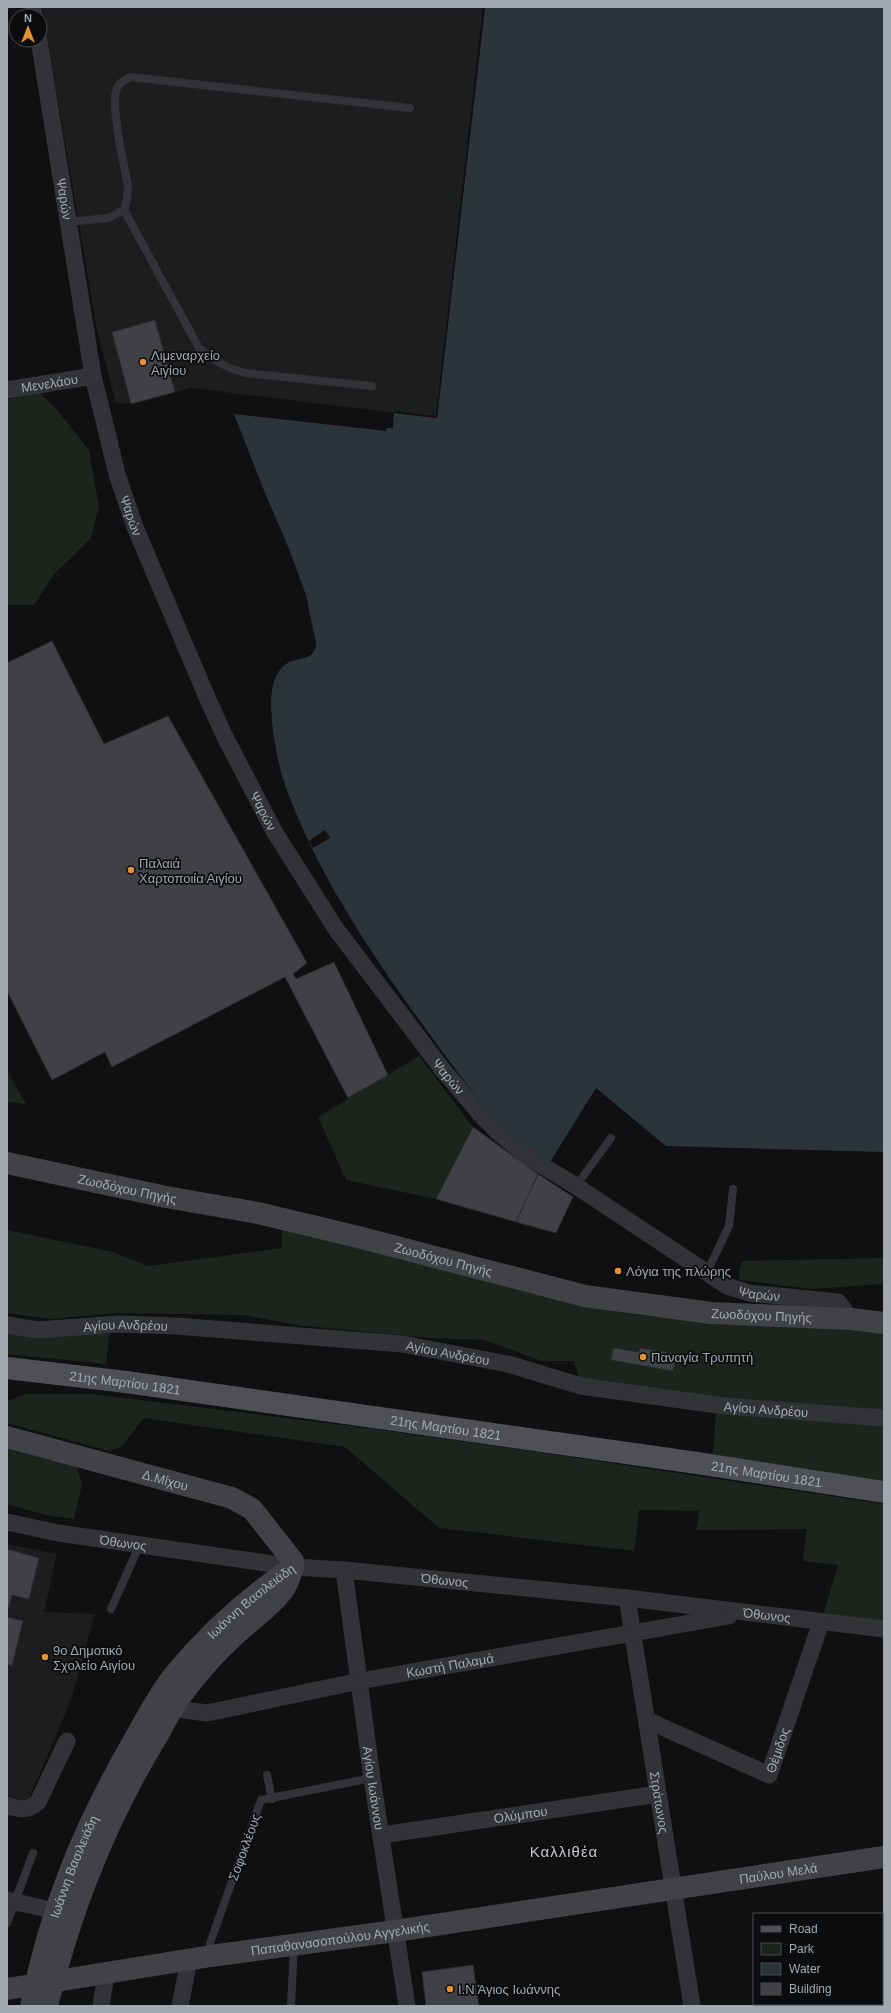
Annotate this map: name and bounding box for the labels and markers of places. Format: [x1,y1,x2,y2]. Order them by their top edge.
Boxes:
place label: Λιμεναρχείο Αιγίου [151,348,220,378]
marker: Λιμεναρχείο Αιγίου [138,357,148,367]
place label: Παλαιά Χαρτοποιία Αιγίου [139,856,242,886]
marker: Παλαιά Χαρτοποιία Αιγίου [126,865,136,875]
place label: Λόγια της πλώρης [626,1264,731,1279]
marker: Λόγια της πλώρης [613,1266,623,1276]
place label: Παναγία Τρυπητή [651,1350,753,1365]
marker: Παναγία Τρυπητή [638,1352,648,1362]
place label: 9ο Δημοτικό Σχολείο Αιγίου [53,1643,135,1673]
marker: 9ο Δημοτικό Σχολείο Αιγίου [40,1652,50,1662]
place label: Ι.Ν Άγιος Ιωάννης [458,1982,560,1997]
marker: Ι.Ν Άγιος Ιωάννης [445,1984,455,1994]

